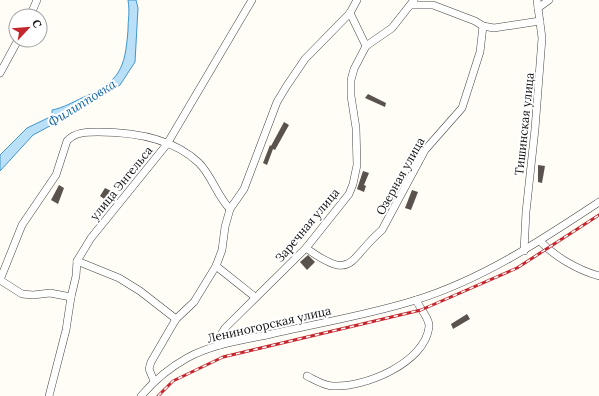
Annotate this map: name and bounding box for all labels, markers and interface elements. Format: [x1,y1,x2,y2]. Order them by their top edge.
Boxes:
north arrow [8,8,48,48]
text: С [29,17,45,30]
street label: Тишинская улица [511,72,537,176]
water label: Филипповка [45,75,120,131]
street label: Озерная улица [372,135,428,217]
street label: улица Энгельса [87,143,155,223]
street label: Заречная улица [272,185,342,265]
street label: Лениногорская улица [206,302,332,346]

